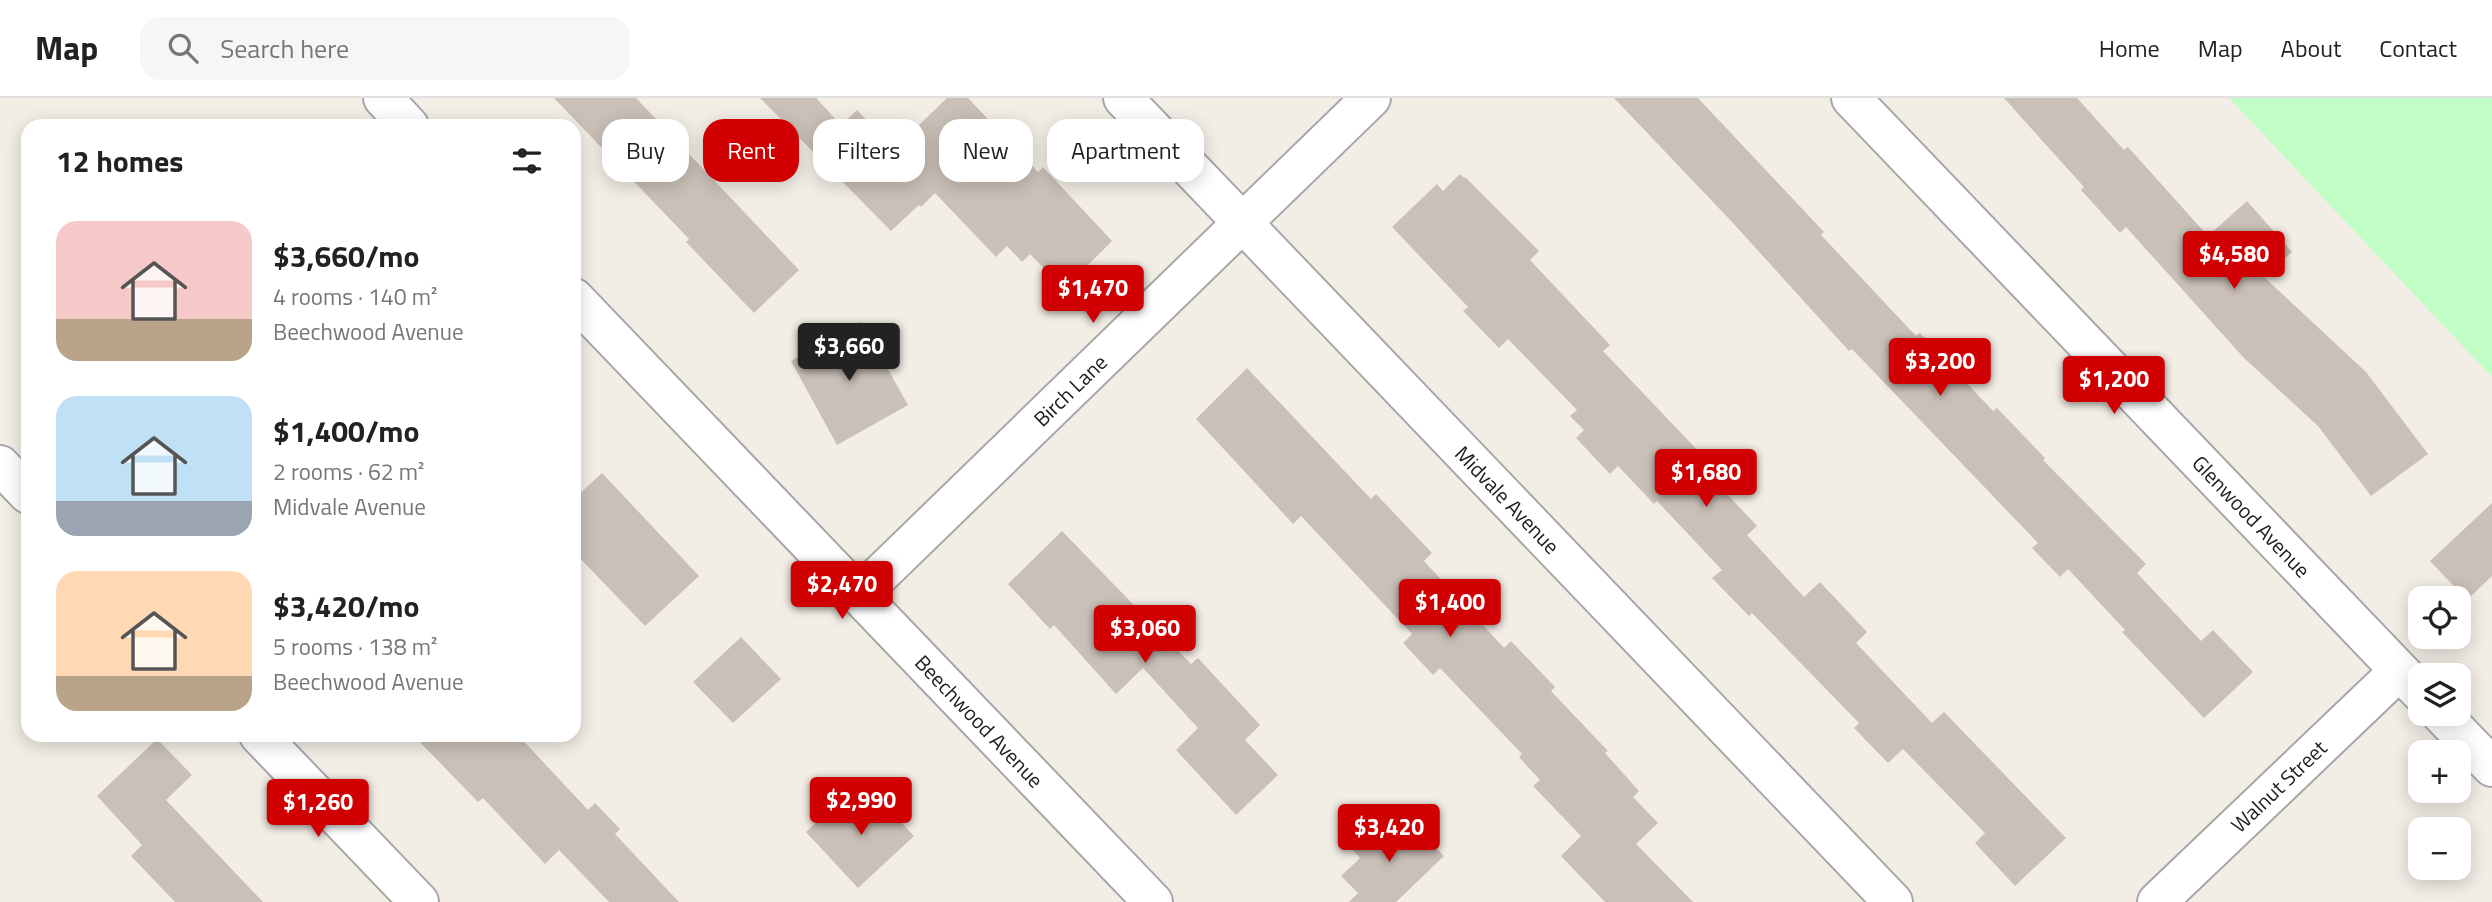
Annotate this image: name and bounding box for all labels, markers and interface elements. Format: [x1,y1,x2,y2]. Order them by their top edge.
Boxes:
search box [140,17,630,80]
text: Map [35,23,98,73]
icon: search [164,29,202,67]
text: Search here [220,29,349,68]
text: Home [2099,30,2160,66]
text: Map [2198,30,2243,66]
text: About [2281,30,2341,66]
text: Contact [2379,30,2457,66]
chip: Buy [602,119,689,182]
chip: Rent [703,119,799,182]
chip: Filters [813,119,925,182]
chip: New [939,119,1033,182]
chip: Apartment [1047,119,1204,182]
text: 12 homes [56,138,183,184]
icon: filters [508,142,546,180]
pin: $4,580 [2177,232,2291,291]
text: $3,660/mo [273,233,419,279]
text: $4,580 [2199,236,2269,271]
icon: home [112,249,196,333]
pin: $1,470 [1036,266,1150,325]
text: $1,470 [1058,270,1128,305]
text: 4 rooms · 140 m² [273,279,437,314]
text: Beechwood Avenue [273,314,464,349]
pin: $3,660 [792,324,906,383]
text: $3,660 [814,328,884,363]
pin: $3,200 [1883,338,1997,398]
text: $3,200 [1905,343,1975,378]
street label: Birch Lane [1026,347,1114,434]
pin: $1,200 [2057,356,2171,416]
text: $1,200 [2079,361,2149,396]
text: $1,400/mo [273,408,419,454]
icon: home [112,424,196,508]
street label: Midvale Avenue [1448,438,1567,561]
street label: Glenwood Avenue [2185,448,2318,585]
pin: $1,680 [1649,450,1763,509]
text: 2 rooms · 62 m² [273,454,424,489]
text: $1,680 [1671,454,1741,489]
text: Midvale Avenue [273,489,426,524]
pin: $2,470 [785,561,899,621]
text: $2,470 [807,566,877,601]
pin: $1,400 [1393,580,1507,639]
text: $3,420/mo [273,583,419,629]
text: $1,400 [1415,584,1485,619]
map controls [2408,586,2471,880]
button: locate [2408,586,2471,649]
icon: home [112,599,196,683]
pin: $3,060 [1088,606,1202,665]
text: $3,060 [1110,610,1180,645]
text: 5 rooms · 138 m² [273,629,437,664]
street label: Beechwood Avenue [908,647,1051,795]
button: layers [2408,663,2471,726]
text: Beechwood Avenue [273,664,464,699]
street label: Walnut Street [2223,732,2334,840]
button: + [2408,740,2471,803]
pin: $2,990 [804,778,918,837]
pin: $1,260 [261,780,375,839]
text: $2,990 [826,782,896,817]
text: $1,260 [283,784,353,819]
pin: $3,420 [1332,804,1446,864]
text: $3,420 [1354,809,1424,844]
button: − [2408,817,2471,880]

